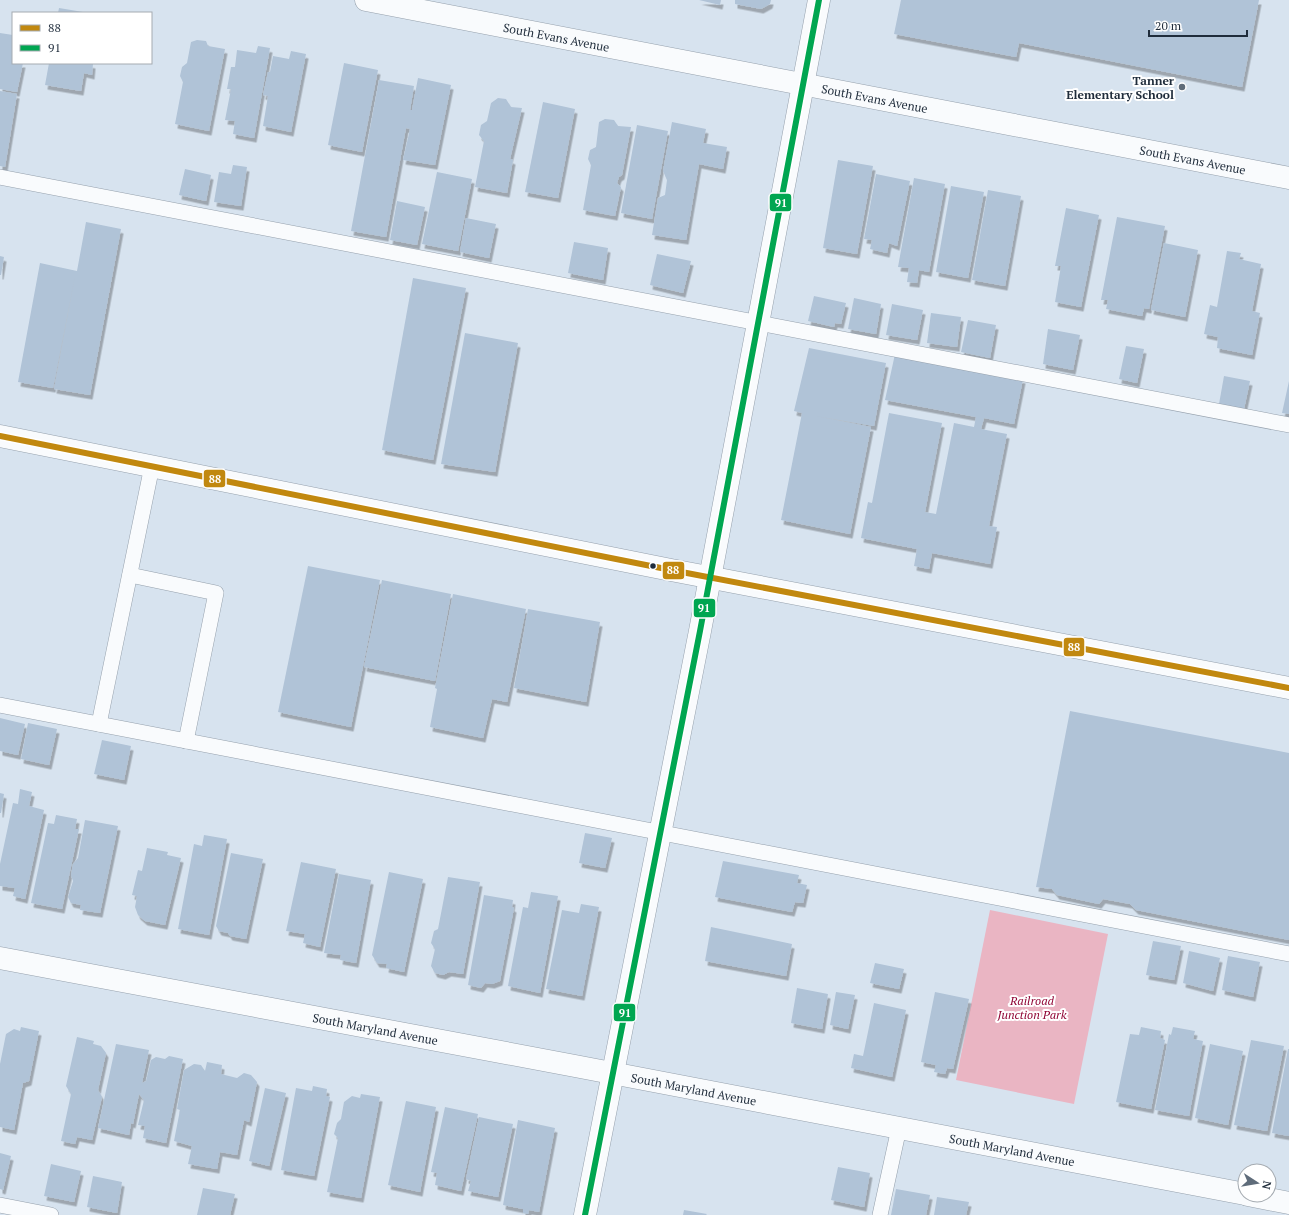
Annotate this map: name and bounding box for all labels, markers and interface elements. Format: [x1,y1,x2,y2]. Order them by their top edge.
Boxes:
legend [12,12,152,64]
scale bar [1149,12,1247,38]
text: 20 m [1155,18,1182,33]
street label: South Evans Avenue [502,19,611,54]
text: 88 [48,20,61,35]
text: 91 [48,40,61,55]
place label: Tanner Elementary School [1066,73,1175,102]
street label: South Evans Avenue [820,81,929,116]
marker: Tanner Elementary School [1177,82,1187,92]
street label: South Evans Avenue [1138,142,1247,177]
line badge: 91 [769,193,792,212]
text: 91 [775,196,787,210]
line badge: 88 [203,469,226,488]
text: 88 [209,472,221,486]
unlabelled marker [648,561,658,571]
line badge: 88 [662,561,685,580]
text: 88 [667,563,679,577]
line badge: 91 [693,598,716,618]
text: 91 [698,601,710,615]
line badge: 88 [1063,637,1085,657]
text: 88 [1068,640,1080,654]
park label: Railroad Junction Park [997,993,1067,1022]
line badge: 91 [613,1003,636,1022]
text: 91 [619,1006,631,1020]
street label: South Maryland Avenue [312,1009,439,1048]
street label: South Maryland Avenue [630,1069,758,1108]
street label: South Maryland Avenue [948,1130,1076,1169]
north arrow [1237,1163,1277,1203]
text: N [1259,1180,1274,1191]

